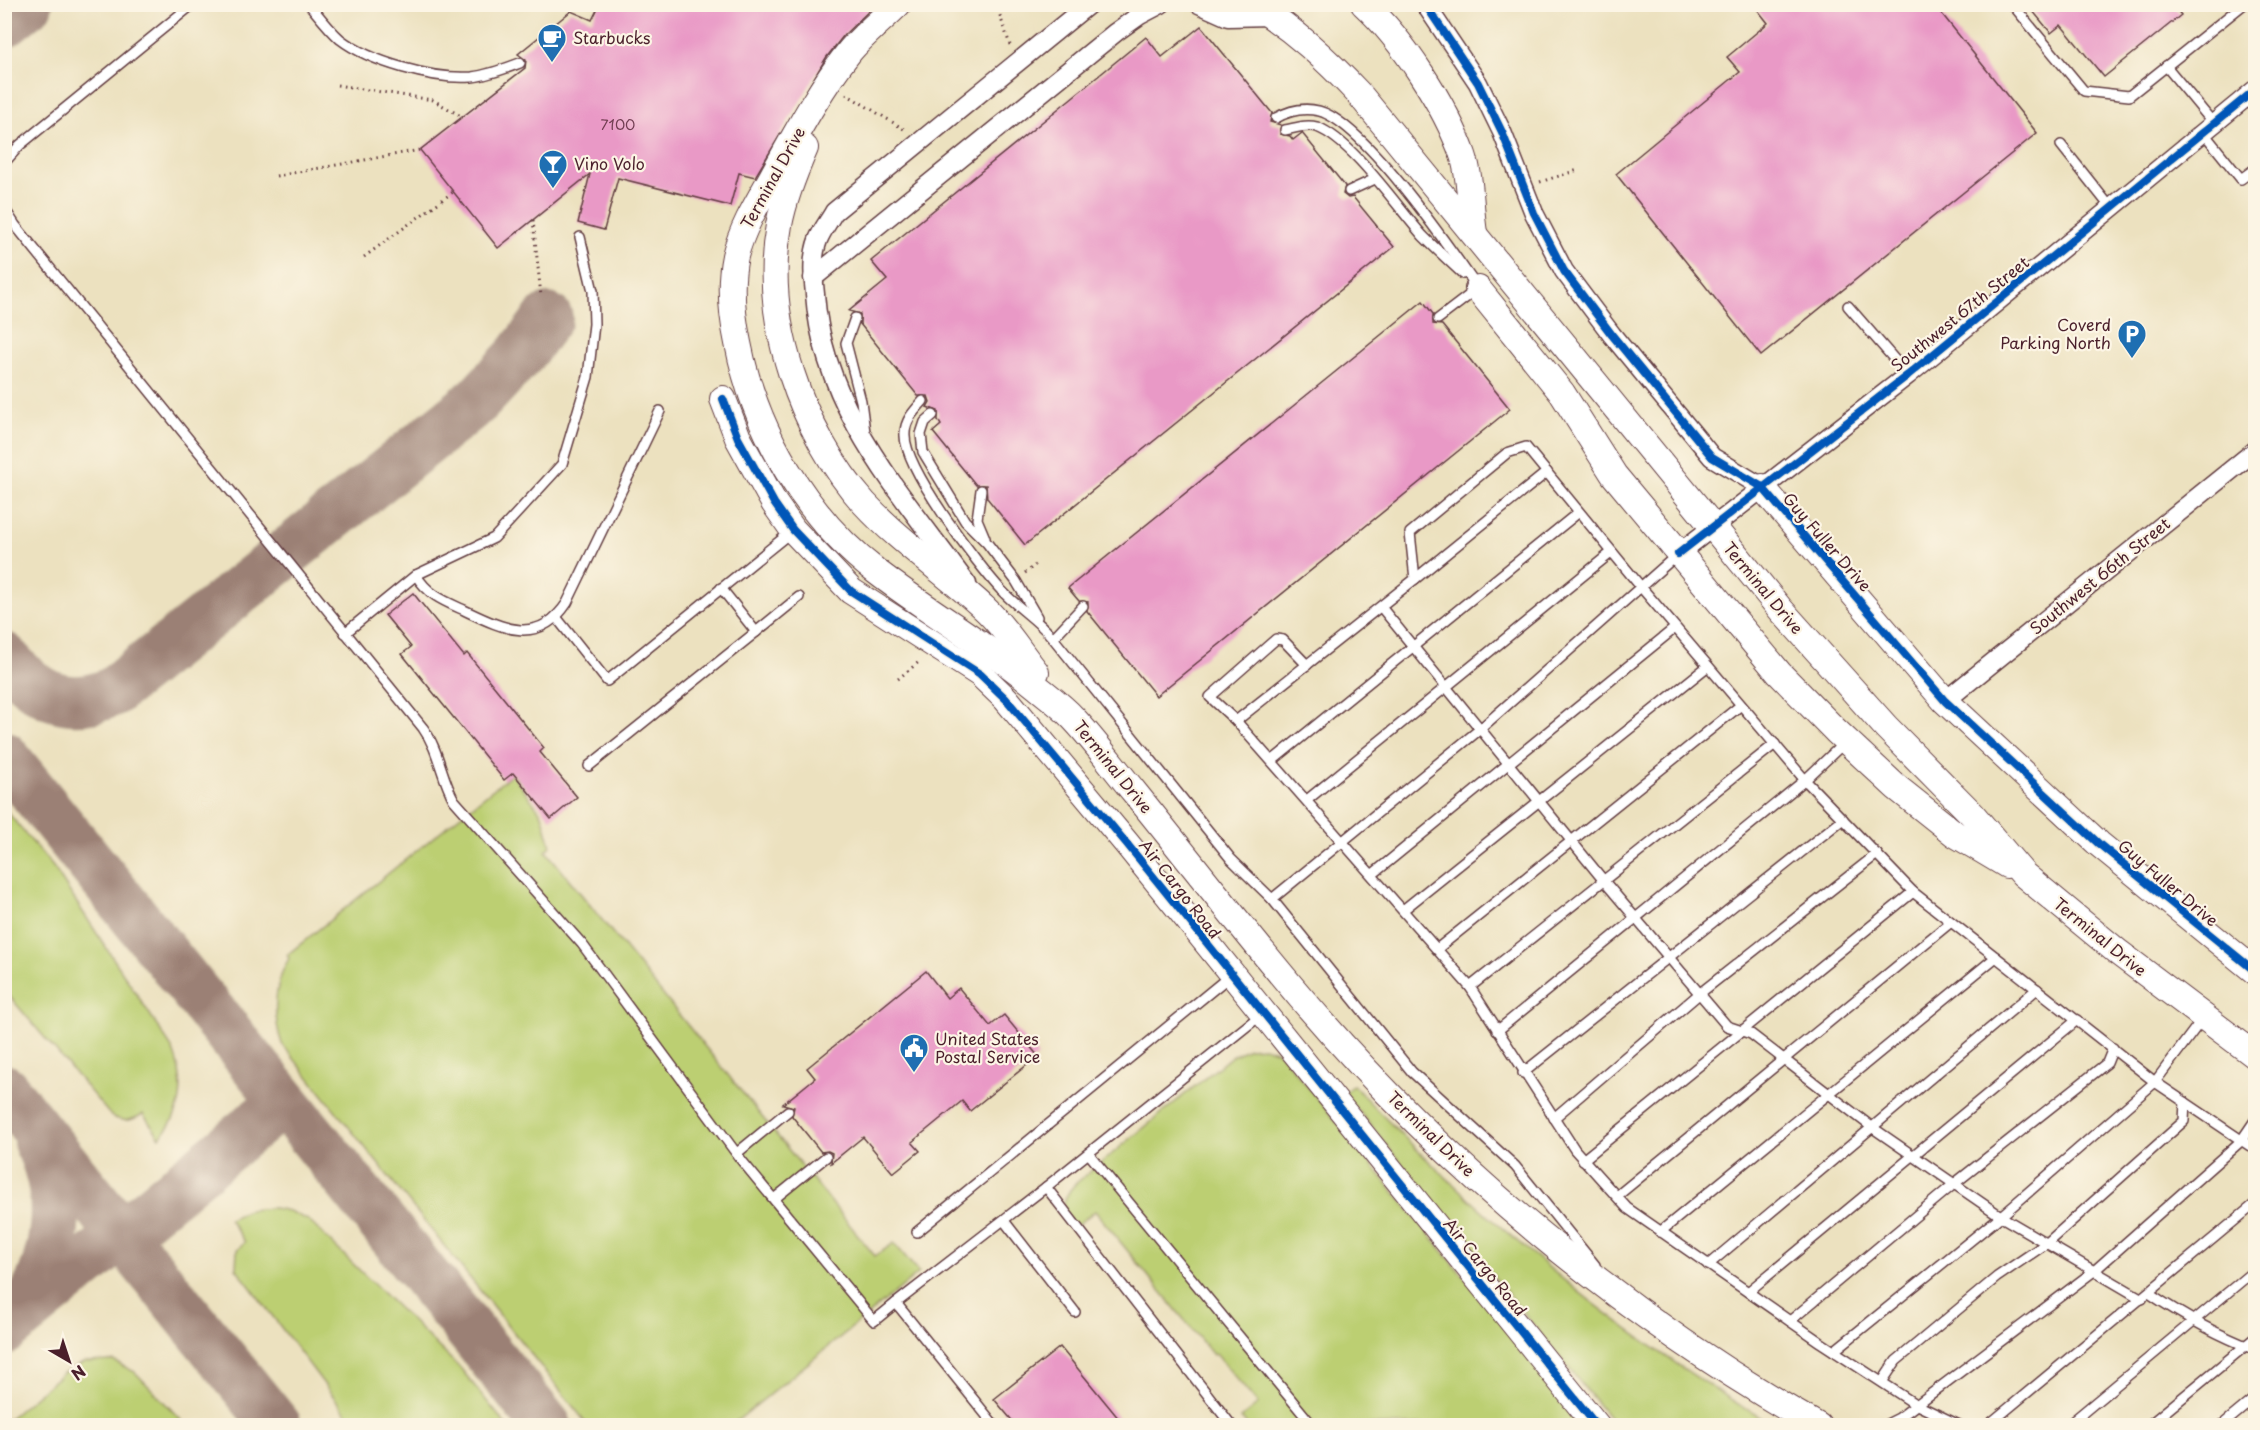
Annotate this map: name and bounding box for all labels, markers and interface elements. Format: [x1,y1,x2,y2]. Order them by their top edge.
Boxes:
cafe icon: Starbucks [536,22,568,64]
place label: Starbucks [573,25,651,49]
house number: 7100 [601,114,635,135]
street label: Terminal Drive [734,122,810,233]
bar icon: Vino Volo [537,148,569,190]
place label: Vino Volo [574,151,645,175]
street label: Southwest 67th Street [1885,250,2034,377]
place label: Coverd Parking North [2000,312,2111,354]
parking icon: Coverd Parking North [2116,318,2148,360]
street label: Guy Fuller Drive [1778,487,1878,596]
street label: Southwest 66th Street [2024,511,2175,639]
street label: Terminal Drive [1718,536,1809,639]
street label: Terminal Drive [1069,715,1159,818]
street label: Air Cargo Road [1134,833,1227,943]
street label: Guy Fuller Drive [2113,833,2224,931]
street label: Terminal Drive [2049,891,2152,981]
place label: United States Postal Service [935,1026,1040,1068]
public building icon: United States Postal Service [898,1032,930,1074]
street label: Terminal Drive [1382,1085,1481,1181]
street label: Air Cargo Road [1439,1212,1533,1321]
north arrow [39,1331,99,1391]
text: N [67,1360,92,1387]

